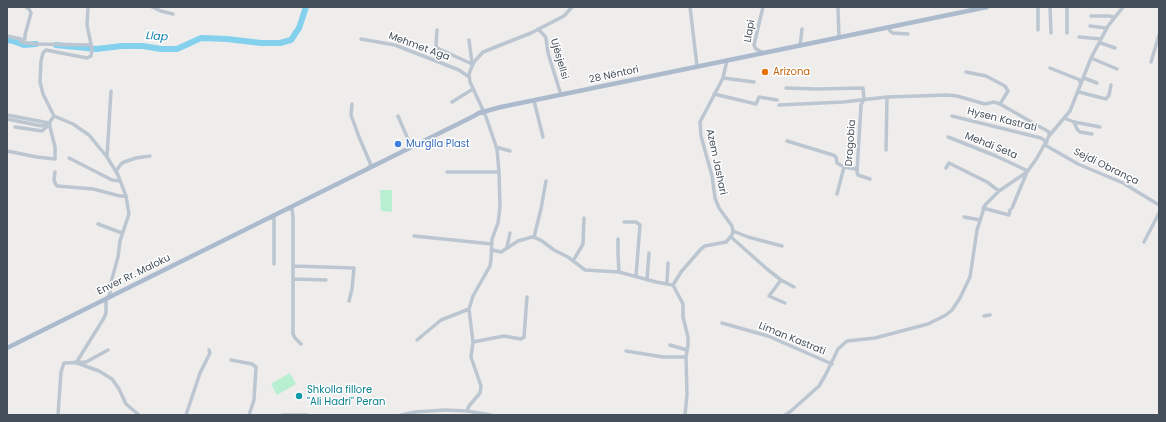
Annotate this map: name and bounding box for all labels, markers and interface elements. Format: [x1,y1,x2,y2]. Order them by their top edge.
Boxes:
street label: Llapi [742,19,758,43]
water label: Llap [145,30,169,44]
street label: Mehmet Aga [387,30,451,64]
street label: Ujësjellsi [547,37,571,81]
street label: 28 Nëntori [588,64,640,86]
place label: Arizona [773,66,810,78]
marker: Arizona [760,67,770,77]
street label: Hysen Kastrati [966,106,1038,134]
street label: Dragobia [843,119,859,167]
street label: Azem Jashari [703,128,729,196]
street label: Mehdi Seta [963,130,1019,162]
place label: Murglla Plast [406,138,470,150]
marker: Murglla Plast [393,139,403,149]
street label: Sejdi Obrança [1072,146,1140,188]
street label: Enver Rr. Maloku [95,252,173,298]
street label: Liman Kastrati [757,320,827,358]
place label: Shkolla fillore "Ali Hadri" Peran [307,384,385,408]
marker: Shkolla fillore "Ali Hadri" Peran [294,391,304,401]

